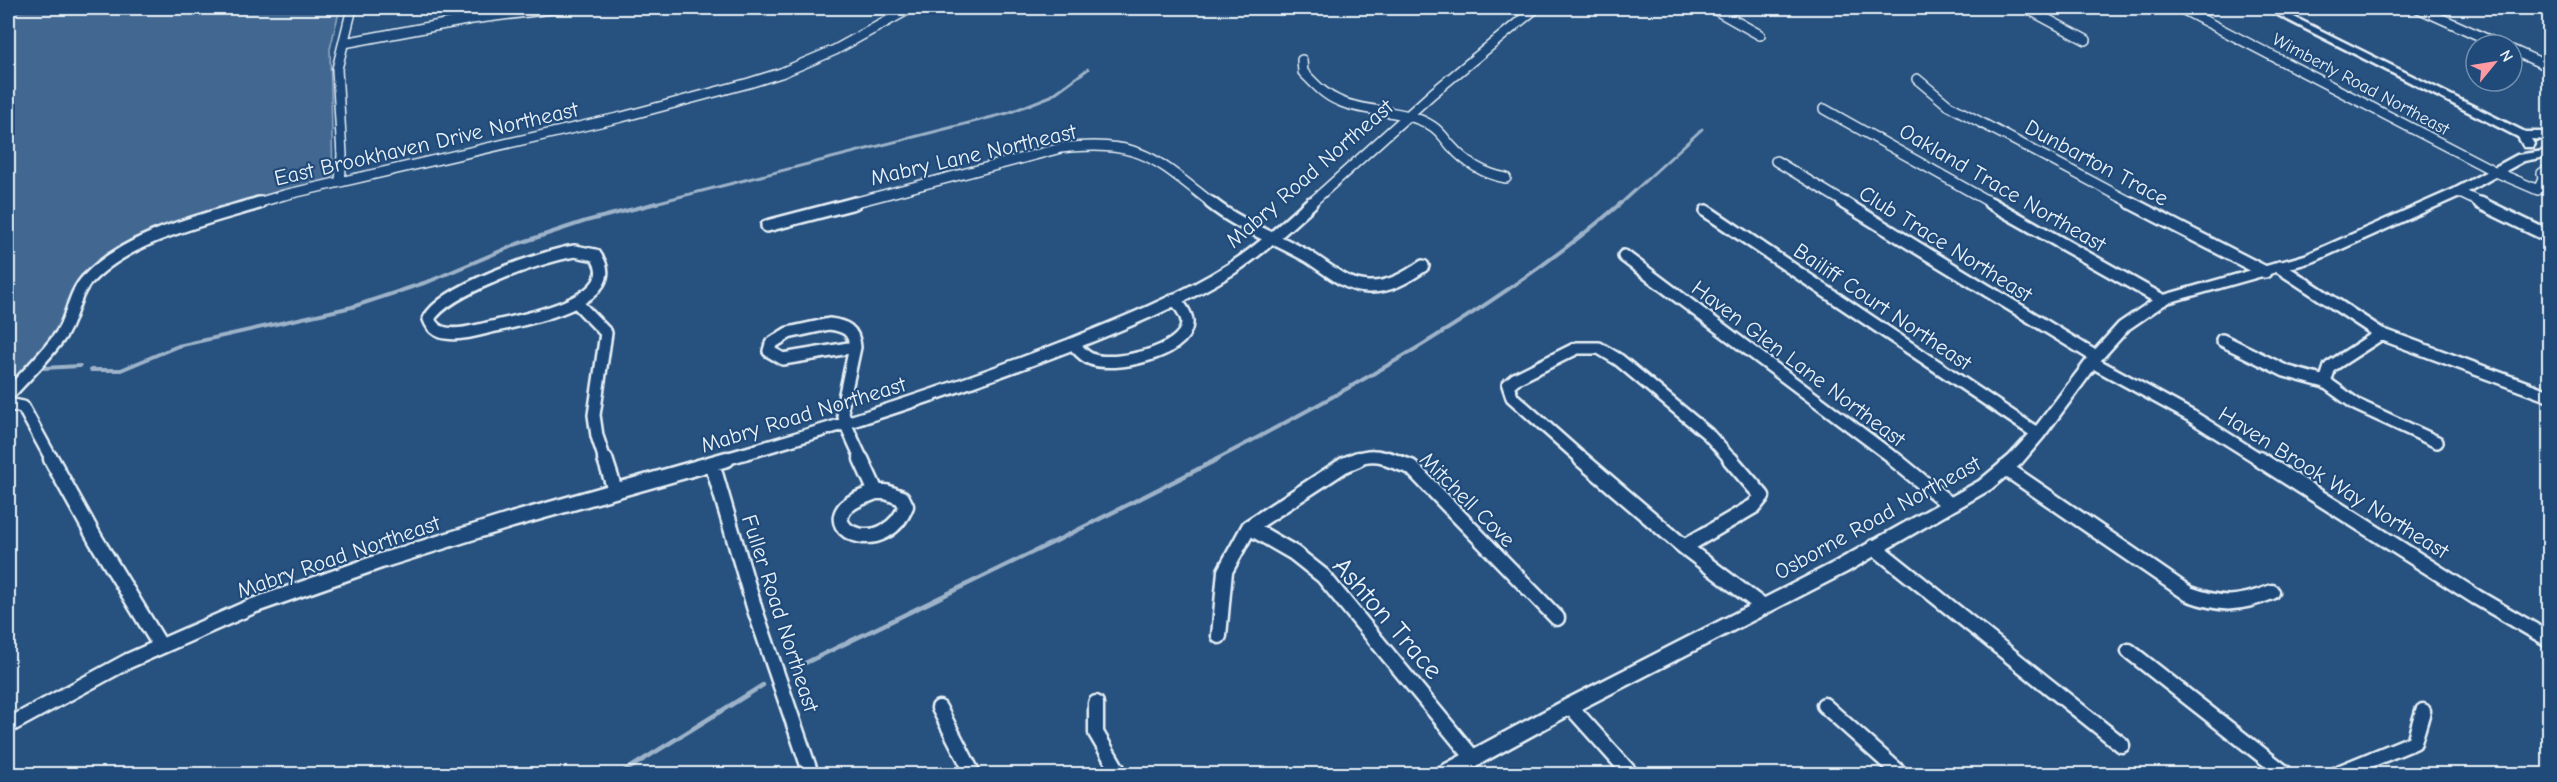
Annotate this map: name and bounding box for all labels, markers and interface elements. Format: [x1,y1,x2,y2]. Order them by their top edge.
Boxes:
street label: Wimberly Road Northeast [2269,29,2454,140]
north arrow [2464,33,2524,93]
text: N [2496,47,2517,65]
street label: Mabry Road Northeast [1221,94,1399,253]
street label: East Brookhaven Drive Northeast [272,96,581,192]
street label: Dunbarton Trace [2020,114,2173,212]
street label: Mabry Lane Northeast [868,118,1080,191]
street label: Oakland Trace Northeast [1895,118,2111,258]
street label: Club Trace Northeast [1854,180,2038,308]
street label: Bailiff Court Northeast [1789,238,1977,376]
street label: Haven Glen Lane Northeast [1686,275,1911,453]
street label: Mabry Road Northeast [698,371,910,459]
street label: Haven Brook Way Northeast [2213,401,2454,565]
street label: Mitchell Cove [1414,447,1520,553]
street label: Osborne Road Northeast [1770,450,1986,585]
street label: Mabry Road Northeast [233,510,444,604]
street label: Fuller Road Northeast [736,511,825,716]
street label: Ashton Trace [1326,551,1449,686]

